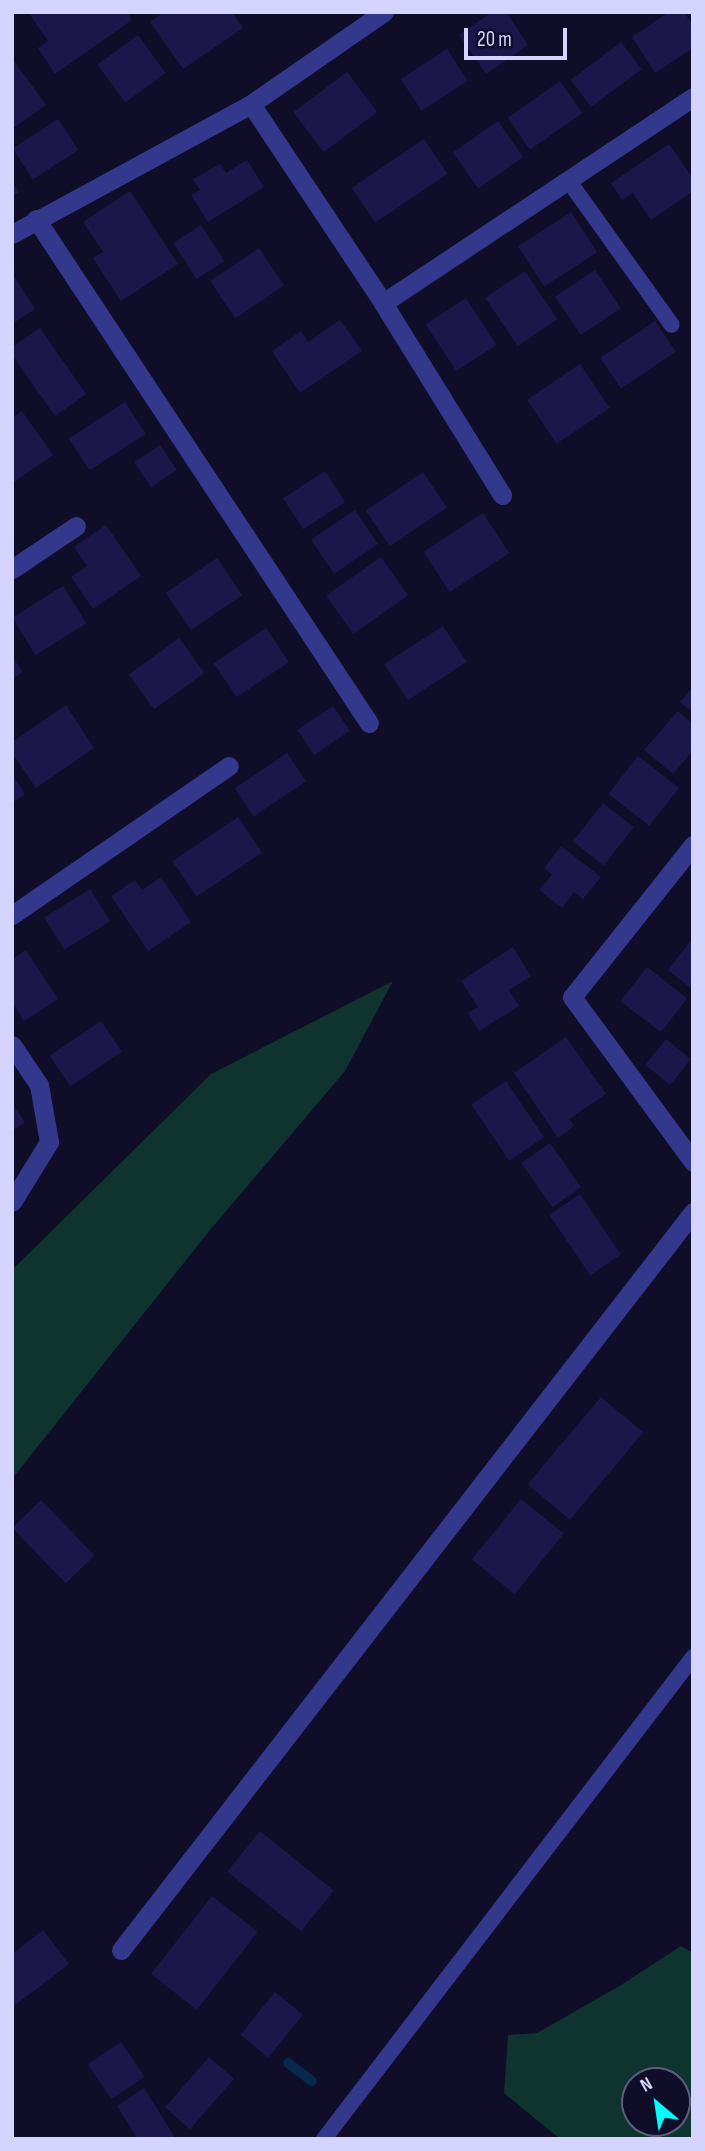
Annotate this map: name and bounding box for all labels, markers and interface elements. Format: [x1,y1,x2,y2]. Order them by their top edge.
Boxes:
scale bar [467,14,570,58]
text: 20 m [477,27,512,52]
north arrow [621,2067,691,2137]
text: N [637,2072,657,2097]

